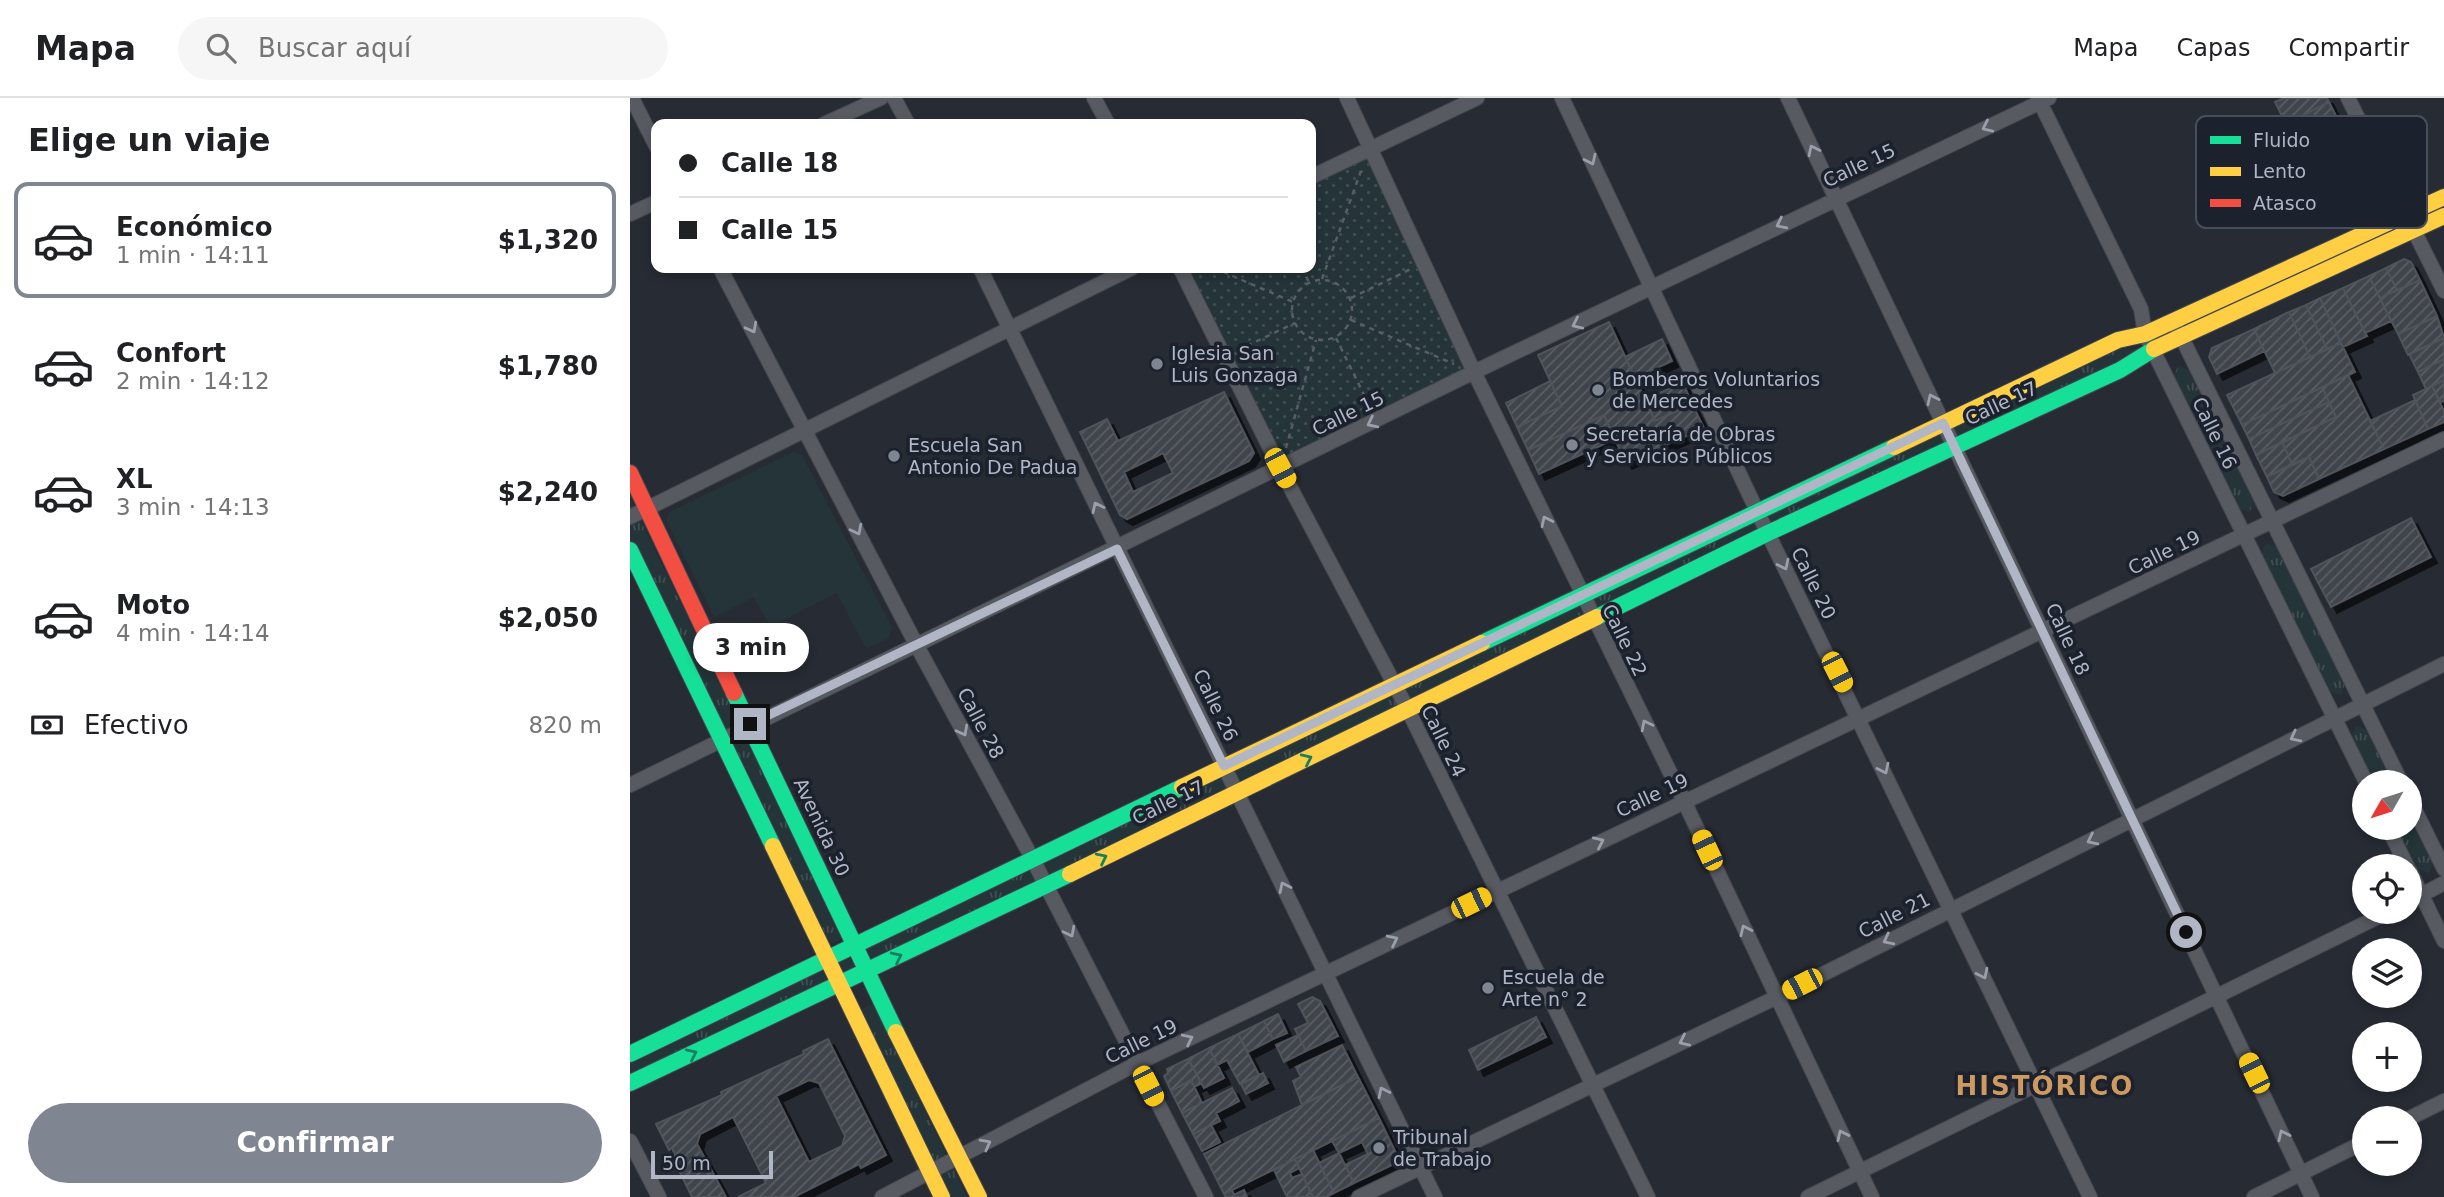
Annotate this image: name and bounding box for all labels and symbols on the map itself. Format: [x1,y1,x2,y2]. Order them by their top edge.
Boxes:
legend [2196,116,2427,228]
one-way arrow [1982,119,1994,133]
text: Fluido [2253,129,2310,151]
street label: Calle 15 [1819,139,1899,191]
one-way arrow [1808,145,1822,157]
one-way arrow [1583,153,1597,165]
text: Lento [2253,160,2306,182]
text: Atasco [2253,192,2317,214]
one-way arrow [1776,216,1788,230]
one-way arrow [1572,316,1584,330]
one-way arrow [744,321,757,333]
place label: Iglesia San Luis Gonzaga [1171,342,1298,386]
marker: Iglesia San Luis Gonzaga [1149,356,1165,372]
place label: Bomberos Voluntarios de Mercedes [1612,368,1820,412]
street label: Calle 17 [1961,377,2041,429]
marker: Bomberos Voluntarios de Mercedes [1590,382,1606,398]
street label: Calle 15 [1308,386,1388,440]
street label: Calle 16 [2188,393,2242,473]
one-way arrow [1926,394,1940,407]
one-way arrow [1367,414,1379,428]
place label: Secretaría de Obras y Servicios Públicos [1586,423,1775,467]
place label: Escuela San Antonio De Padua [908,434,1077,478]
marker: Secretaría de Obras y Servicios Públicos [1564,437,1580,453]
car [1261,445,1300,491]
marker: Escuela San Antonio De Padua [886,448,902,464]
one-way arrow [1091,502,1105,514]
one-way arrow [1540,516,1554,528]
one-way arrow [849,523,863,535]
street label: Calle 19 [2124,525,2204,579]
street label: Calle 20 [1787,543,1841,623]
one-way arrow [1775,557,1789,570]
street label: Calle 18 [2042,599,2094,679]
street label: Calle 22 [1598,600,1652,680]
callout: 3 min [692,622,808,672]
car [1819,649,1856,695]
street label: Calle 26 [1189,665,1243,745]
street label: Calle 28 [953,684,1009,762]
street label: Calle 24 [1417,701,1471,781]
route end [734,708,766,740]
one-way arrow [1641,720,1655,732]
one-way arrow [955,724,969,736]
one-way arrow [2290,729,2302,743]
one-way arrow [1300,753,1312,767]
one-way arrow [1876,762,1890,774]
street label: Calle 19 [1612,769,1692,821]
north arrow [2352,770,2422,840]
street label: Avenida 30 [790,774,854,880]
street label: Calle 17 [1128,775,1208,829]
car [1689,827,1726,873]
one-way arrow [2087,832,2099,846]
one-way arrow [1591,836,1604,850]
one-way arrow [1095,852,1107,866]
one-way arrow [1278,882,1292,894]
car [1448,884,1495,922]
street label: Calle 21 [1855,888,1933,942]
route start [2170,916,2202,948]
one-way arrow [1061,925,1075,937]
one-way arrow [1739,925,1753,937]
one-way arrow [1883,932,1895,946]
one-way arrow [1386,935,1398,949]
one-way arrow [890,951,902,965]
car [1779,965,1826,1003]
place label: Escuela de Arte n° 2 [1502,966,1605,1010]
one-way arrow [1974,967,1988,979]
marker: Escuela de Arte n° 2 [1480,980,1496,996]
street label: Calle 19 [1101,1014,1181,1068]
one-way arrow [1181,1033,1193,1047]
one-way arrow [1679,1033,1691,1047]
one-way arrow [685,1049,697,1063]
car [2236,1050,2273,1096]
car [1130,1063,1167,1109]
district label: HISTÓRICO [1956,1070,2134,1101]
one-way arrow [1377,1087,1391,1099]
place label: Tribunal de Trabajo [1392,1126,1492,1170]
one-way arrow [1836,1130,1850,1143]
one-way arrow [2277,1130,2291,1142]
one-way arrow [979,1138,992,1152]
marker: Tribunal de Trabajo [1371,1140,1387,1156]
scale bar [651,1148,774,1180]

